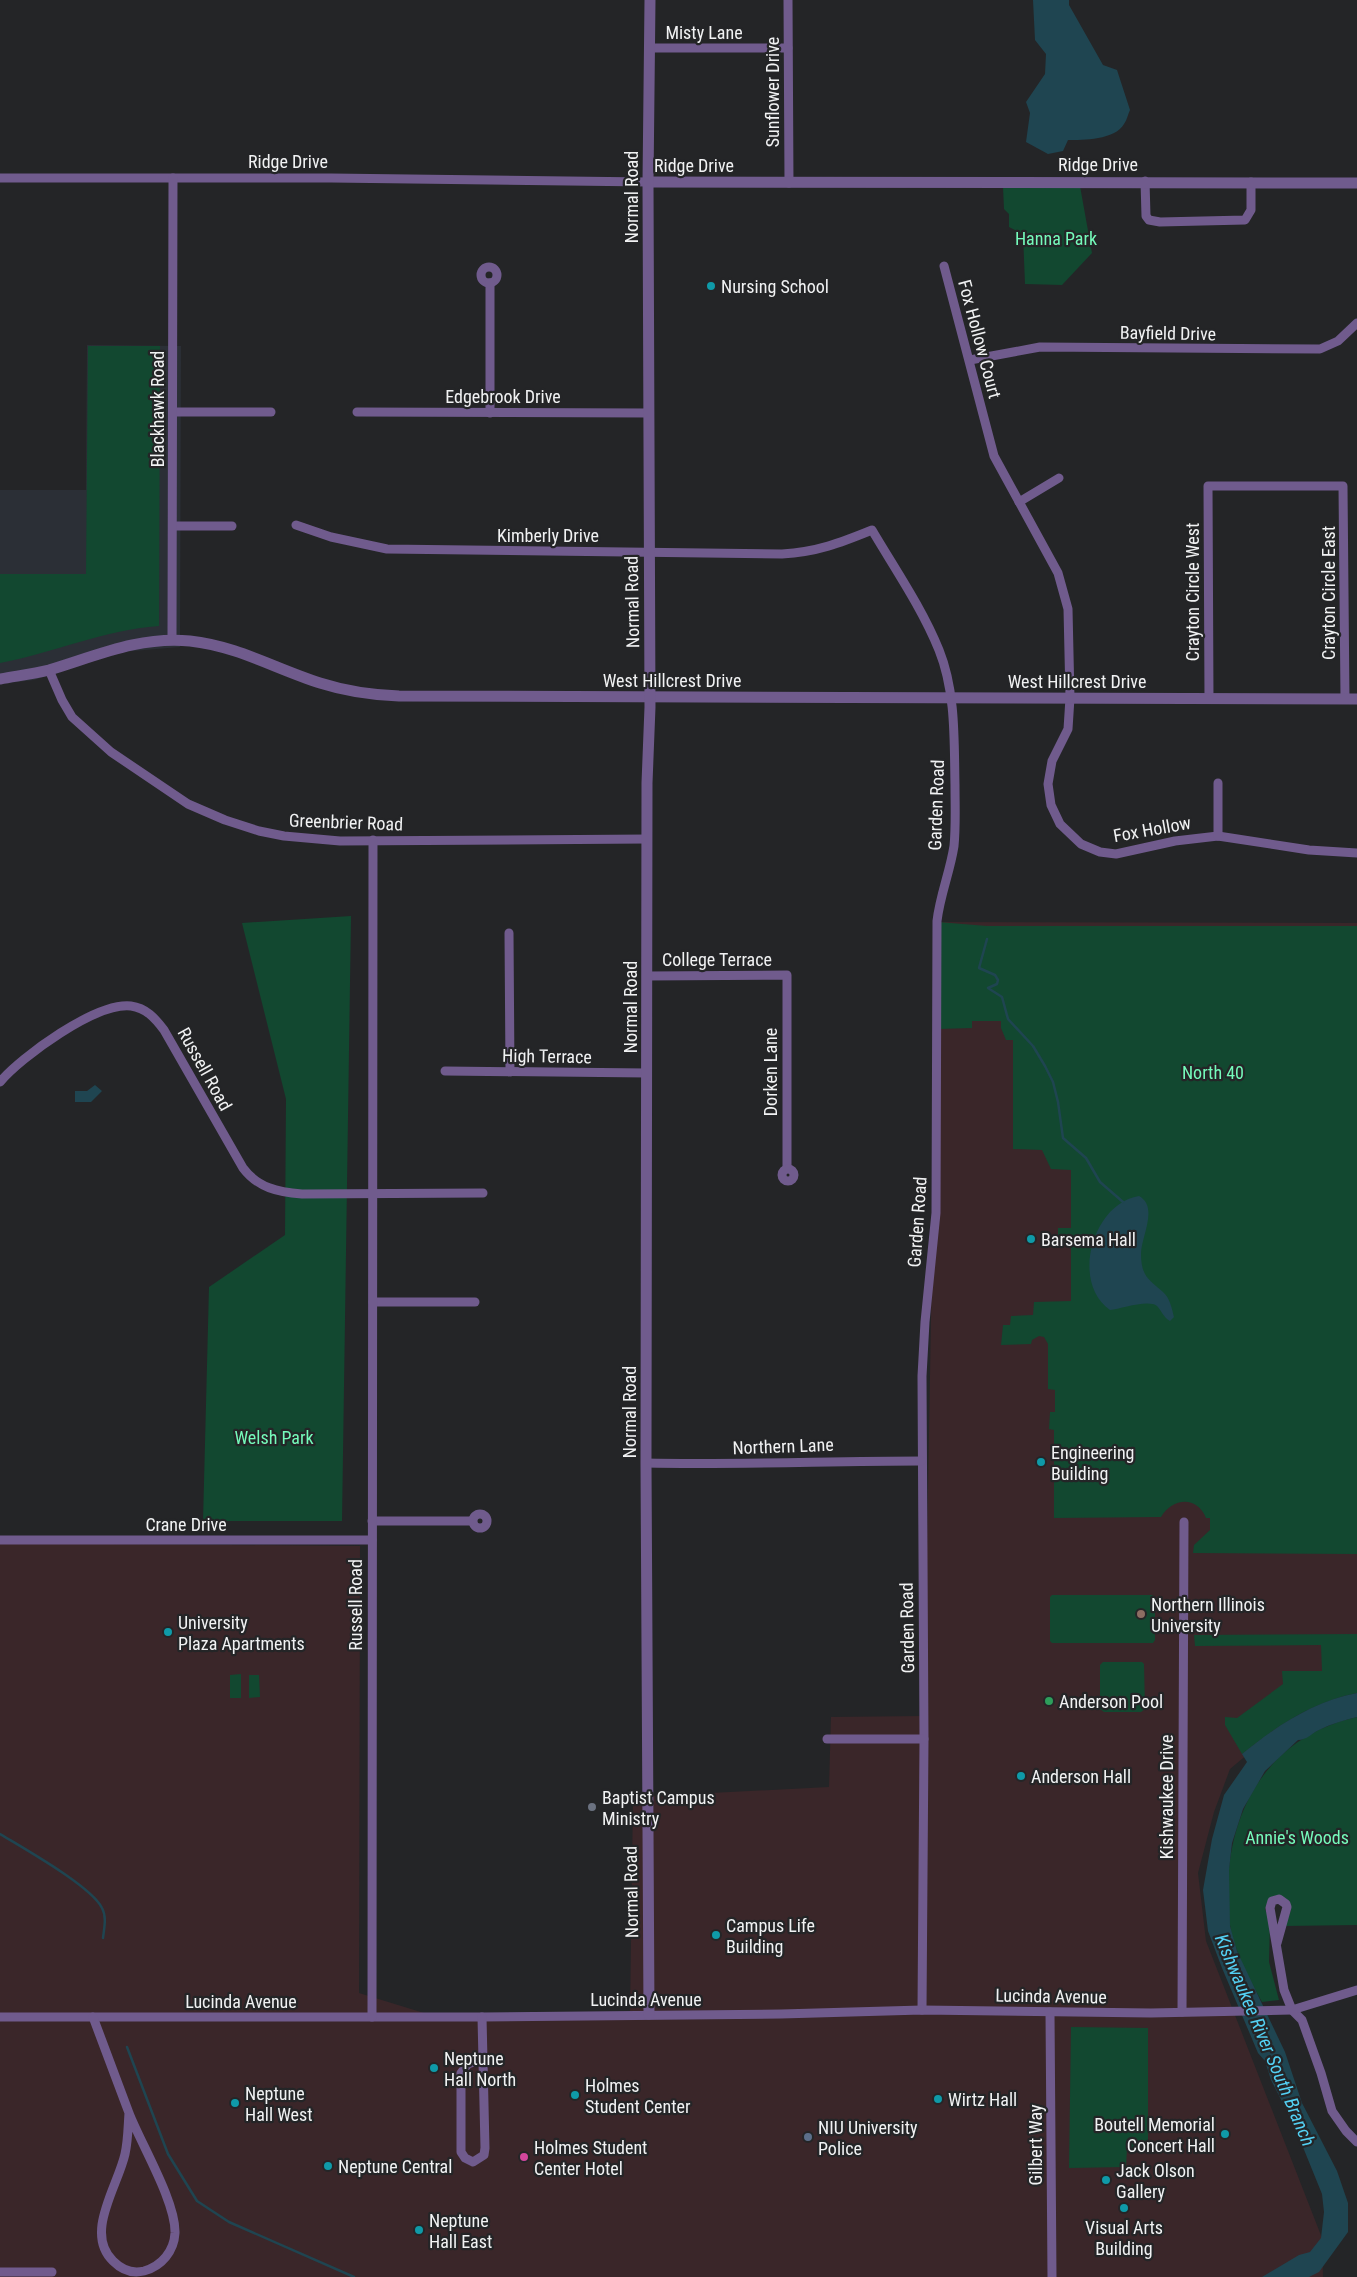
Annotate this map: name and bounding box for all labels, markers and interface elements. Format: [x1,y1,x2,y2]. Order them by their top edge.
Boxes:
street label: Misty Lane [665,22,743,43]
street label: Sunflower Drive [762,37,783,147]
street label: Ridge Drive [248,151,328,172]
street label: Normal Road [621,151,642,243]
street label: Ridge Drive [1058,154,1138,175]
street label: Ridge Drive [654,155,734,176]
park label: Hanna Park [1015,228,1097,249]
place label: Nursing School [721,276,829,297]
street label: Fox Hollow Court [954,277,1006,401]
marker: Nursing School [705,280,717,292]
street label: Bayfield Drive [1120,322,1216,344]
street label: Blackhawk Road [147,351,168,467]
street label: Edgebrook Drive [445,386,561,407]
street label: Crayton Circle West [1182,523,1203,661]
street label: Kimberly Drive [497,525,599,546]
street label: Crayton Circle East [1318,526,1339,660]
street label: Normal Road [621,556,643,648]
street label: West Hillcrest Drive [603,670,741,691]
street label: West Hillcrest Drive [1008,671,1146,692]
street label: Garden Road [924,759,948,851]
street label: Greenbrier Road [289,810,403,834]
street label: Fox Hollow [1111,812,1193,846]
street label: College Terrace [662,949,772,970]
street label: Normal Road [620,961,641,1053]
street label: Russell Road [174,1024,236,1114]
street label: Dorken Lane [760,1028,781,1116]
street label: High Terrace [502,1045,592,1067]
park label: North 40 [1182,1062,1244,1083]
street label: Garden Road [903,1176,931,1268]
place label: Barsema Hall [1041,1229,1136,1250]
marker: Barsema Hall [1025,1233,1037,1245]
street label: Normal Road [619,1366,640,1458]
park label: Welsh Park [234,1427,314,1448]
street label: Northern Lane [732,1434,834,1458]
place label: Engineering Building [1051,1442,1134,1484]
marker: Engineering Building [1035,1456,1047,1468]
street label: Crane Drive [145,1514,227,1535]
street label: Russell Road [345,1559,366,1651]
street label: Garden Road [896,1582,918,1674]
place label: Northern Illinois University [1151,1594,1265,1636]
marker: Northern Illinois University [1135,1608,1147,1620]
place label: University Plaza Apartments [178,1612,305,1654]
marker: University Plaza Apartments [162,1626,174,1638]
place label: Anderson Pool [1059,1691,1163,1712]
marker: Anderson Pool [1043,1695,1055,1707]
street label: Kishwaukee Drive [1156,1735,1177,1859]
place label: Anderson Hall [1031,1766,1131,1787]
marker: Anderson Hall [1015,1770,1027,1782]
place label: Baptist Campus Ministry [602,1787,715,1829]
marker: Baptist Campus Ministry [586,1801,598,1813]
park label: Annie's Woods [1245,1827,1349,1848]
street label: Normal Road [620,1846,642,1938]
place label: Campus Life Building [726,1915,815,1957]
marker: Campus Life Building [710,1929,722,1941]
water label: Kishwaukee River South Branch [1210,1930,1320,2150]
street label: Lucinda Avenue [995,1985,1107,2007]
street label: Lucinda Avenue [590,1989,702,2010]
street label: Lucinda Avenue [185,1991,297,2012]
place label: Neptune Hall North [444,2048,516,2090]
marker: Neptune Hall North [428,2062,440,2074]
place label: Holmes Student Center [585,2075,691,2117]
place label: Neptune Hall West [245,2083,313,2125]
marker: Holmes Student Center [569,2089,581,2101]
place label: Wirtz Hall [948,2089,1017,2110]
marker: Wirtz Hall [932,2093,944,2105]
marker: Neptune Hall West [229,2097,241,2109]
street label: Gilbert Way [1025,2104,1046,2186]
place label: Boutell Memorial Concert Hall [1094,2114,1215,2156]
place label: NIU University Police [818,2117,918,2159]
marker: Boutell Memorial Concert Hall [1219,2128,1231,2140]
marker: NIU University Police [802,2131,814,2143]
place label: Holmes Student Center Hotel [534,2137,647,2179]
marker: Holmes Student Center Hotel [518,2151,530,2163]
place label: Neptune Central [338,2156,452,2177]
marker: Neptune Central [322,2160,334,2172]
place label: Jack Olson Gallery [1116,2160,1195,2202]
marker: Jack Olson Gallery [1100,2174,1112,2186]
marker: Visual Arts Building [1118,2202,1130,2214]
place label: Neptune Hall East [429,2210,492,2252]
place label: Visual Arts Building [1085,2217,1163,2259]
marker: Neptune Hall East [413,2224,425,2236]

